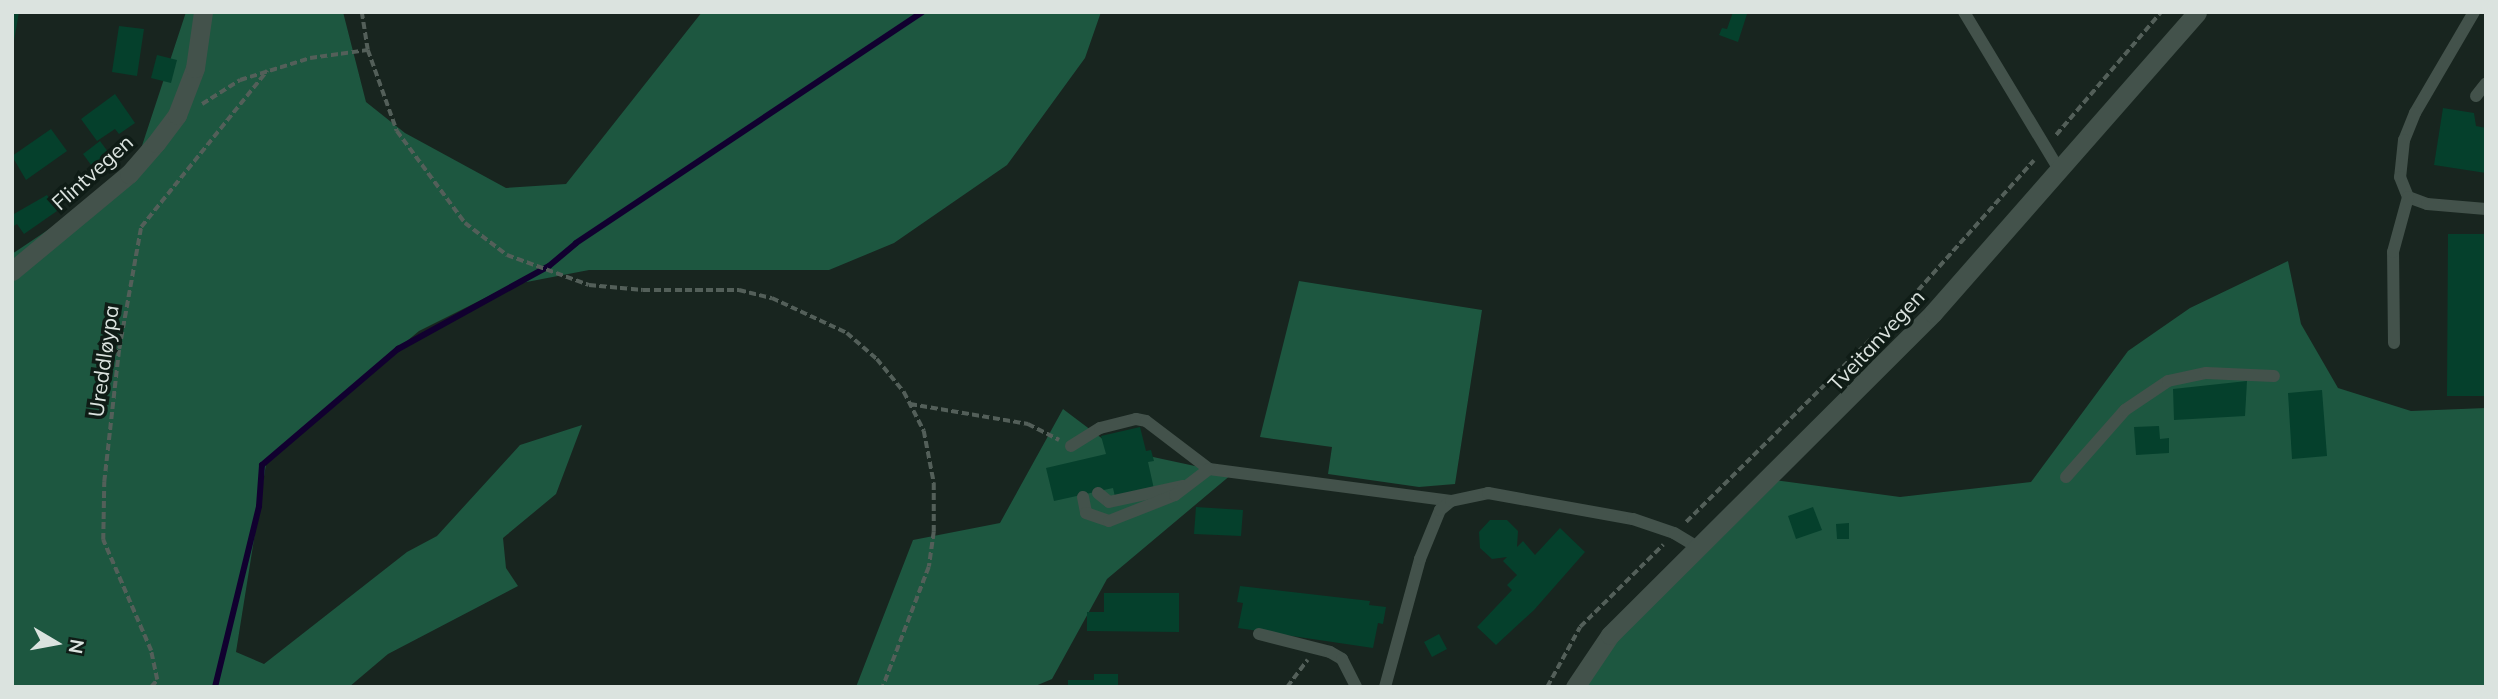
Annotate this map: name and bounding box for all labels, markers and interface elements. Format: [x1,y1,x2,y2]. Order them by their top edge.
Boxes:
street label: Flintvegen [46,129,138,215]
street label: Tveitanvegen [1823,284,1929,396]
street label: Ureddløypa [83,303,123,419]
north arrow [21,608,91,678]
text: N [64,637,90,656]

